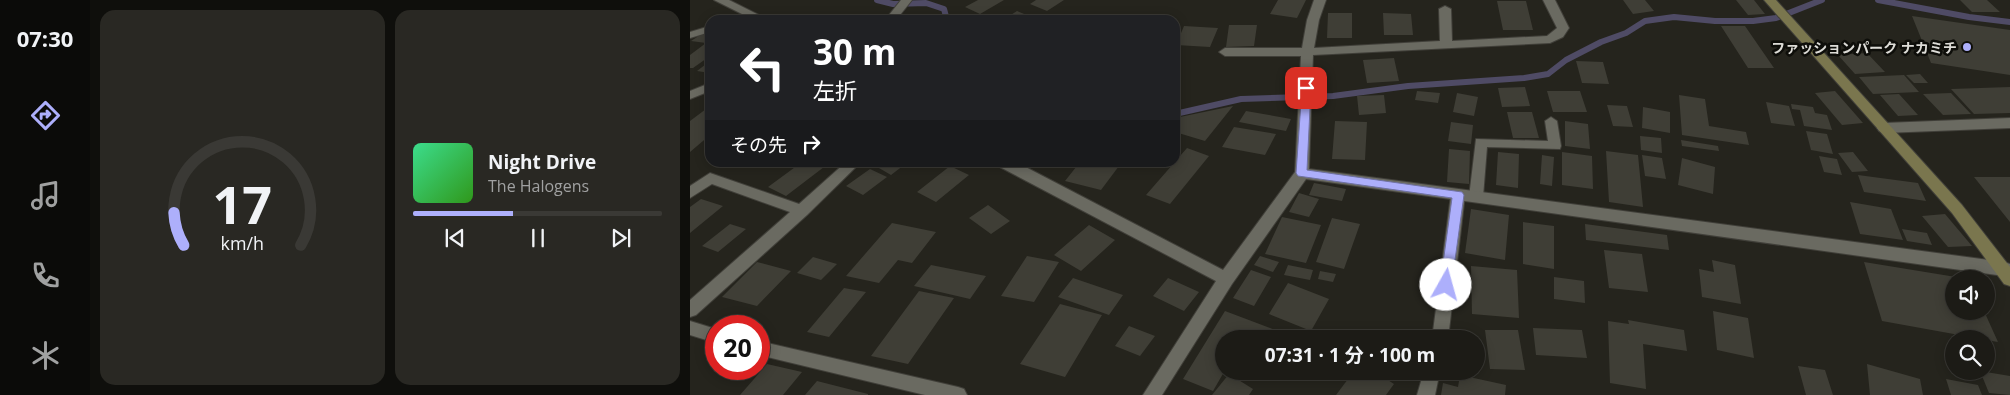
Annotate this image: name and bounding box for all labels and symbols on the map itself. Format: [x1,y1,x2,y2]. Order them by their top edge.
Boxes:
place label: ファッションパーク ナカミチ [1771,38,1957,57]
marker: ファッションパーク ナカミチ [1961,41,1973,53]
pin [1285,67,1327,109]
position arrow [1419,258,1471,310]
speed limit sign: 20 [705,315,770,380]

